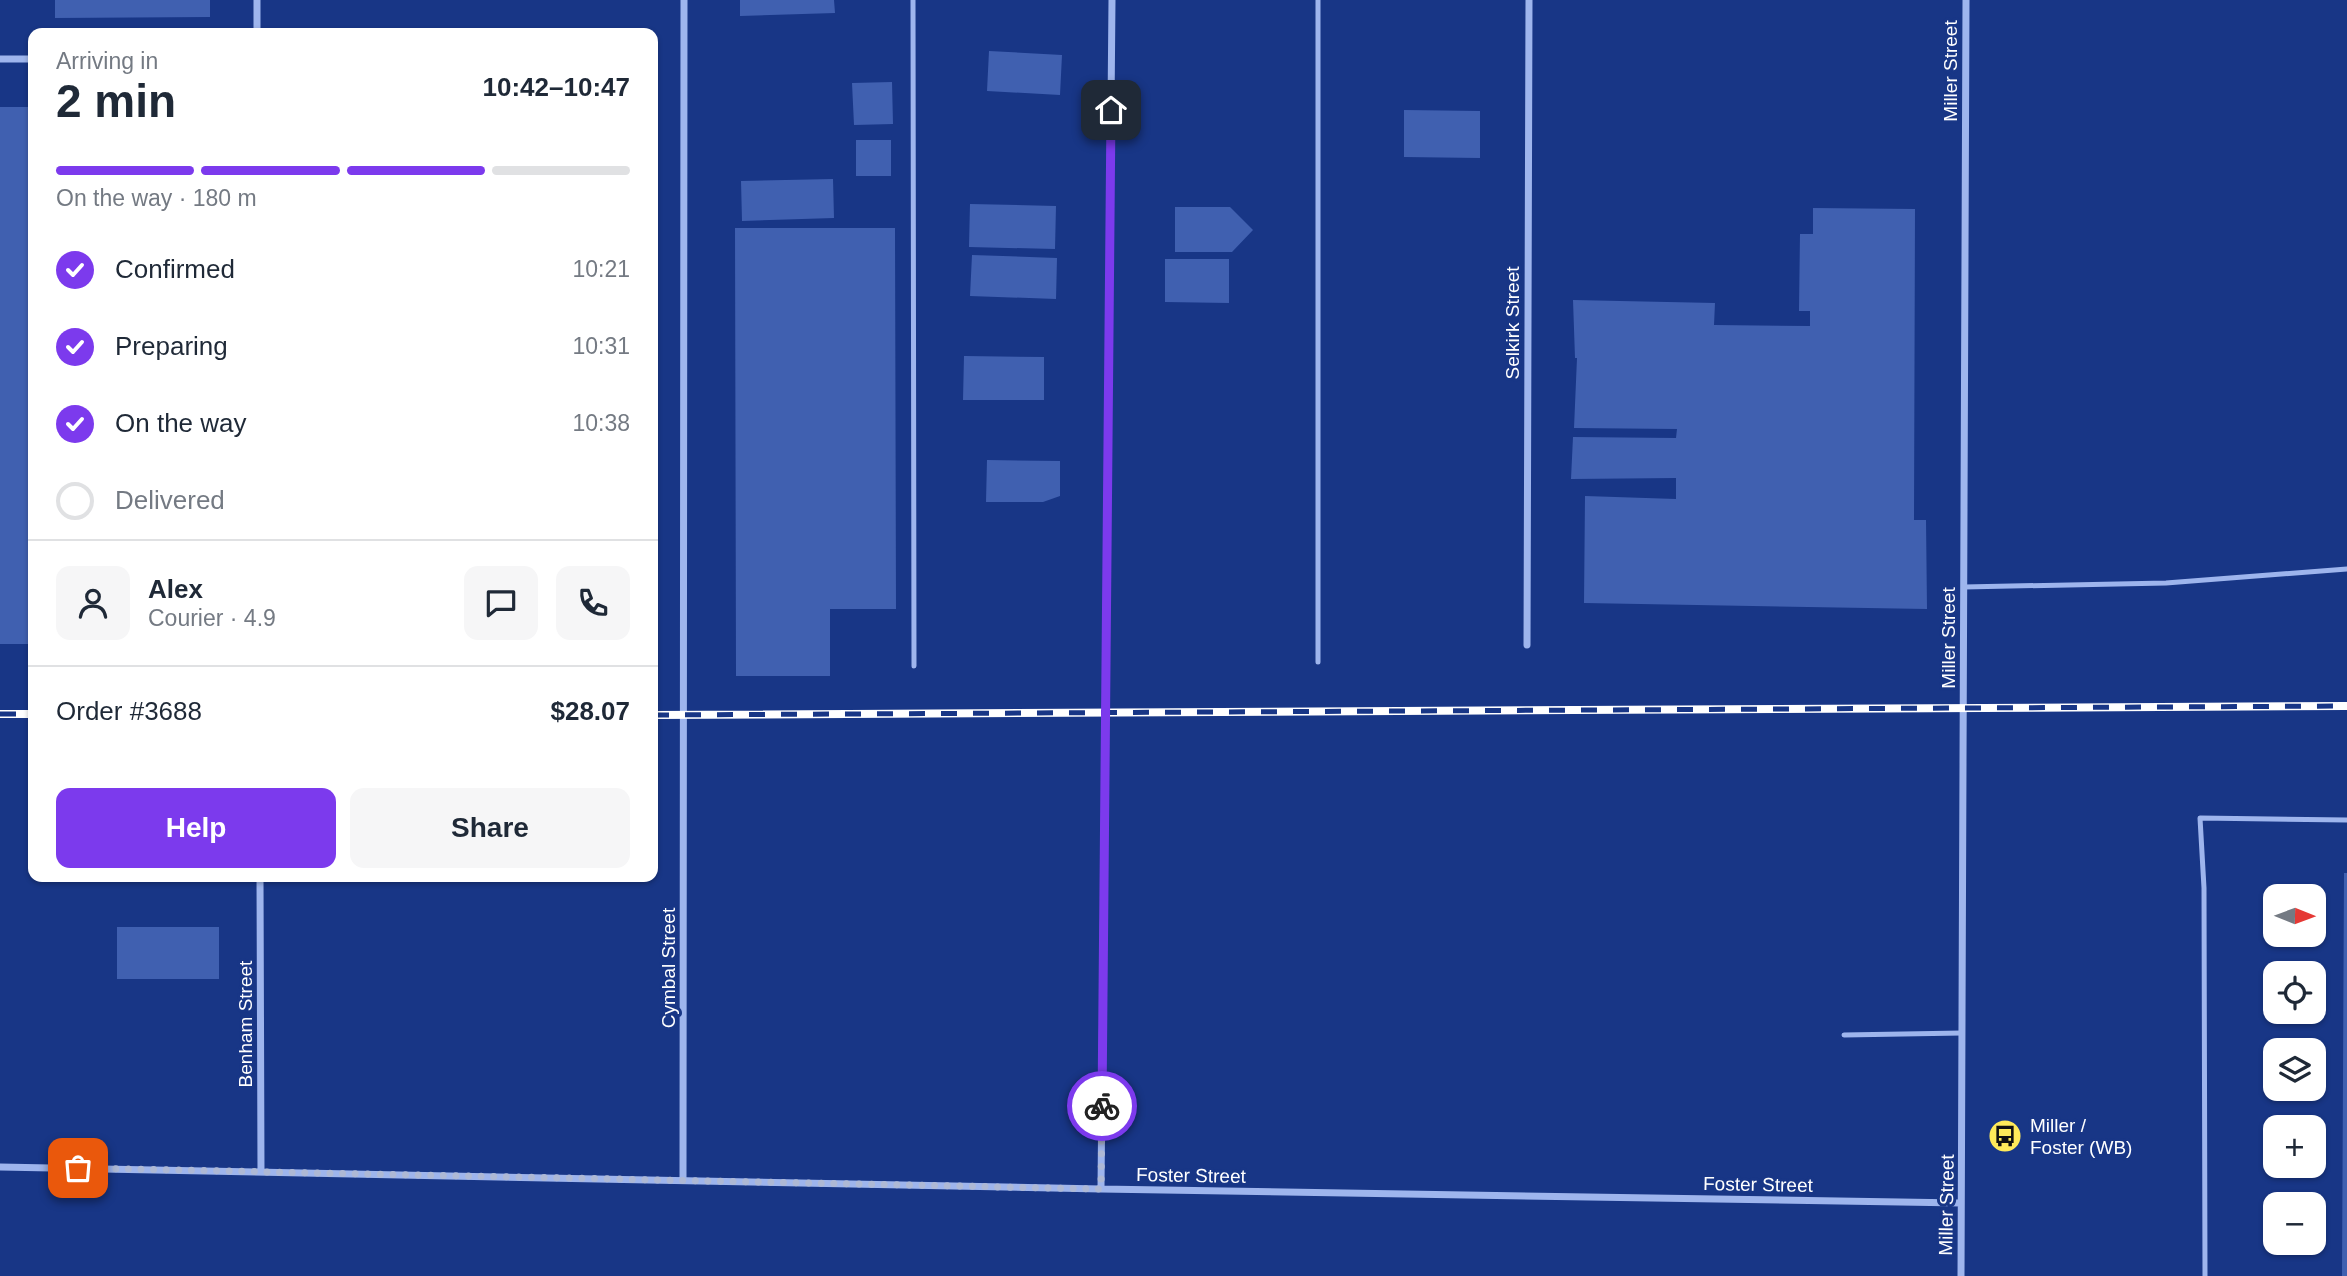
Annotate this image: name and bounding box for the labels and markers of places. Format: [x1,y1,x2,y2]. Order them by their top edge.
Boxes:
pin [1081,80,1141,140]
place label: Miller / Foster (WB) [2030,1115,2132,1158]
bus stop icon: Miller / Foster (WB) [1986,1117,2024,1155]
pin [48,1138,108,1198]

